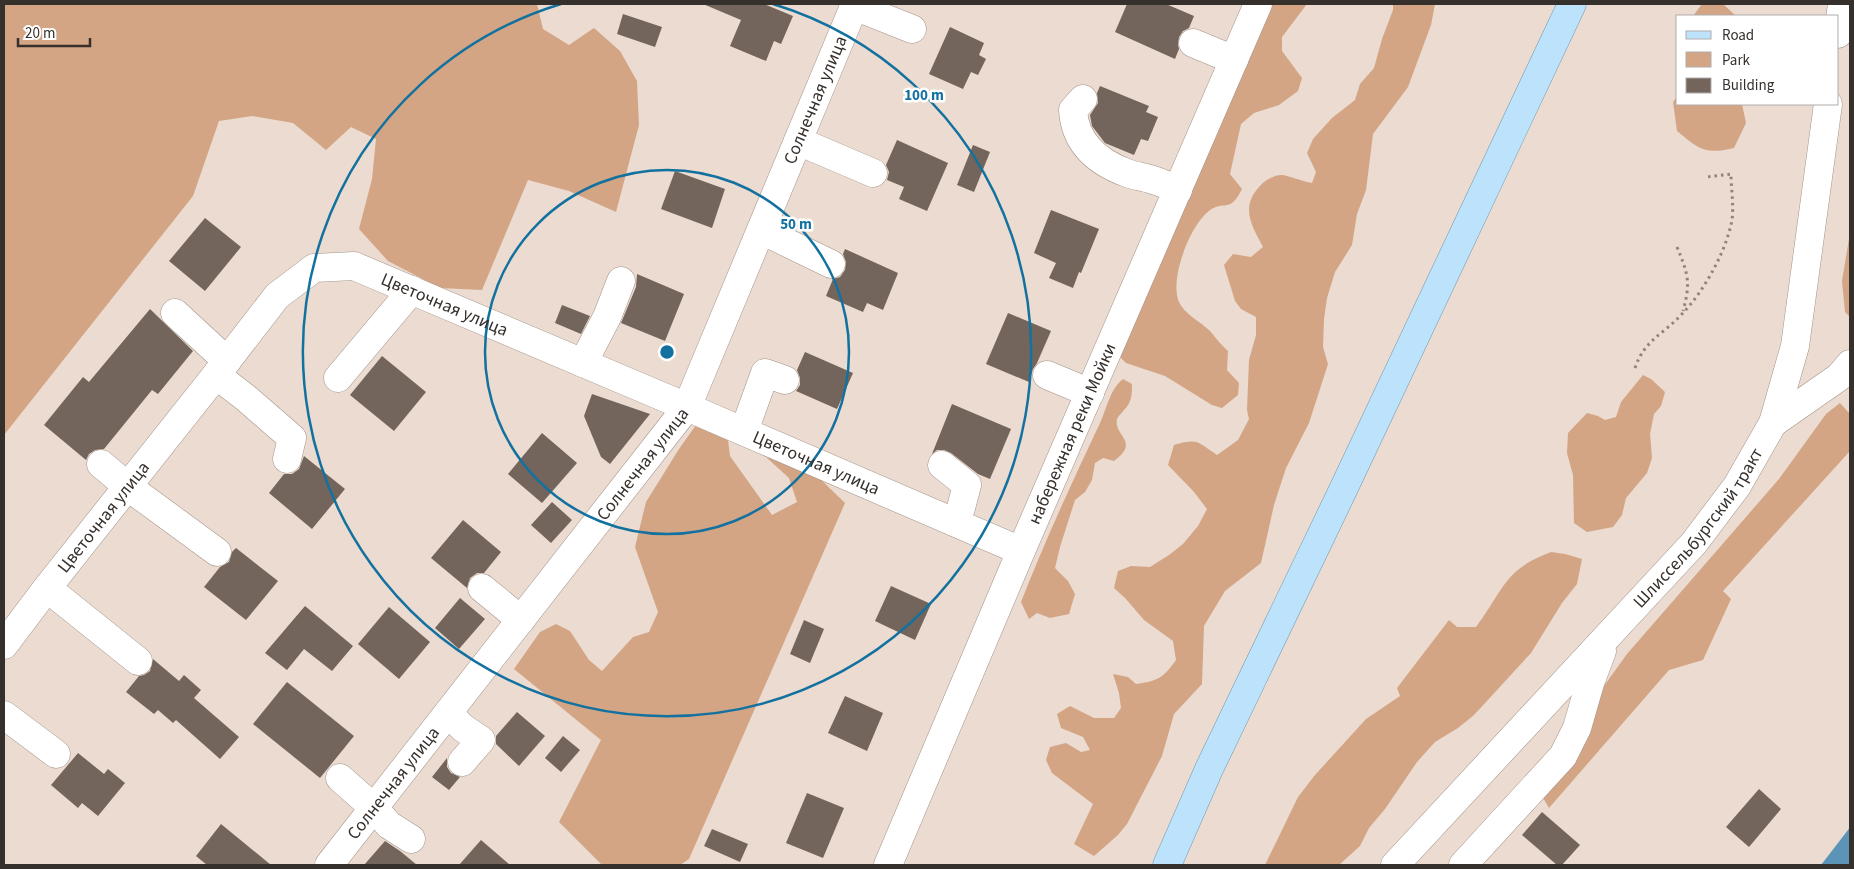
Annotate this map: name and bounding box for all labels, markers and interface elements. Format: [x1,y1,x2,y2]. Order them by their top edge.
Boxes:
scale bar [18,15,90,47]
legend [1676,15,1839,105]
text: 20 m [25,23,55,44]
text: Road [1722,25,1754,46]
street label: Солнечная улица [777,32,853,168]
text: Park [1722,50,1751,71]
text: Building [1722,75,1775,96]
text: 100 m [904,85,944,106]
text: 50 m [780,214,812,235]
street label: Цветочная улица [377,266,512,342]
street label: набережная реки Мойки [1022,339,1122,528]
centre of rings [658,343,676,361]
street label: Солнечная улица [590,402,695,526]
street label: Цветочная улица [749,424,884,501]
street label: Шлиссельбургский тракт [1627,443,1769,613]
street label: Цветочная улица [51,456,155,578]
street label: Солнечная улица [341,721,445,845]

